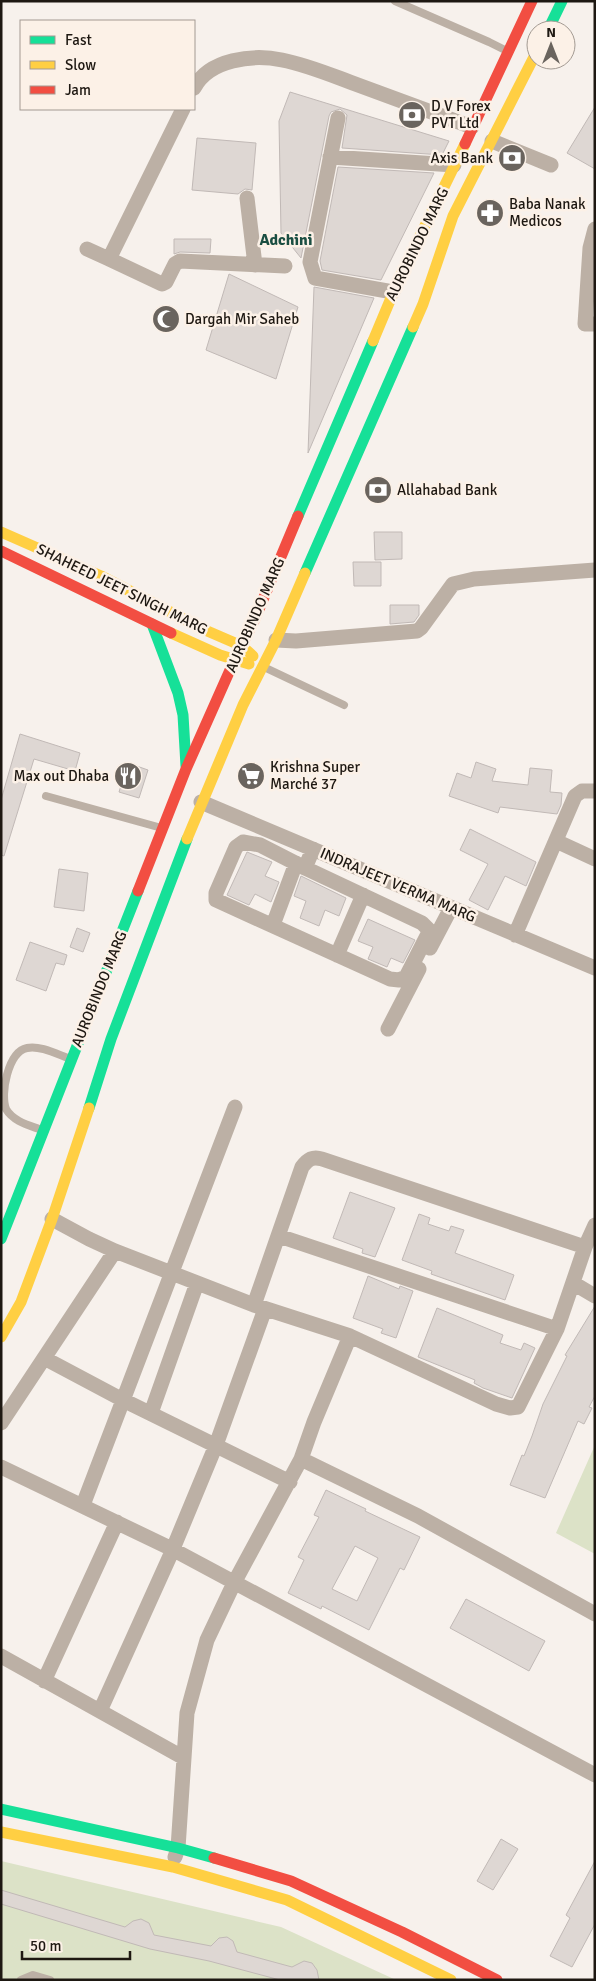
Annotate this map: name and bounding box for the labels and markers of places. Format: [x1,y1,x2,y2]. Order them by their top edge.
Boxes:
place label: D V Forex PVT Ltd [431,97,491,132]
bank icon: D V Forex PVT Ltd [397,100,427,130]
bank icon: Axis Bank [497,143,527,173]
place label: Axis Bank [431,149,493,167]
place label: Baba Nanak Medicos [509,195,586,230]
pharmacy icon: Baba Nanak Medicos [475,198,505,228]
mosque icon: Dargah Mir Saheb [151,304,181,334]
place label: Dargah Mir Saheb [185,310,299,328]
bank icon: Allahabad Bank [363,475,393,505]
place label: Allahabad Bank [397,481,498,499]
place label: Krishna Super Marché 37 [270,758,361,793]
restaurant icon: Max out Dhaba [113,761,143,791]
supermarket icon: Krishna Super Marché 37 [236,761,266,791]
place label: Max out Dhaba [14,767,109,785]

